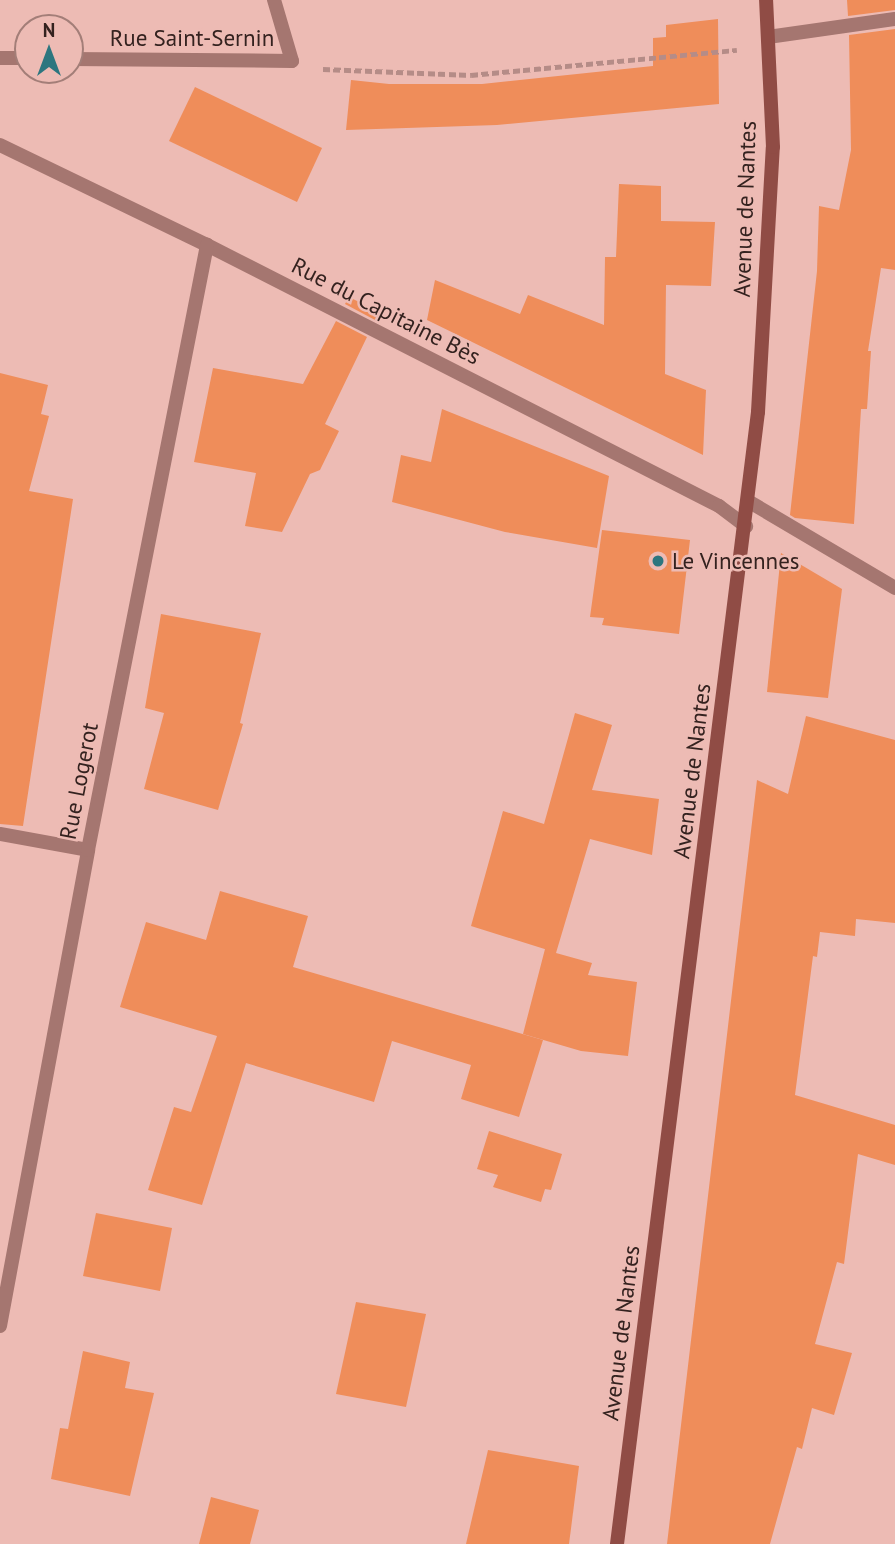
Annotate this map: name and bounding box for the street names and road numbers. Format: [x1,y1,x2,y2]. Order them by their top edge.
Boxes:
street label: Rue Saint-Sernin [110,24,274,52]
street label: Avenue de Nantes [728,120,762,298]
street label: Rue du Capitaine Bès [287,252,485,370]
street label: Avenue de Nantes [668,682,716,860]
street label: Rue Logerot [54,720,104,842]
street label: Avenue de Nantes [597,1244,645,1422]

